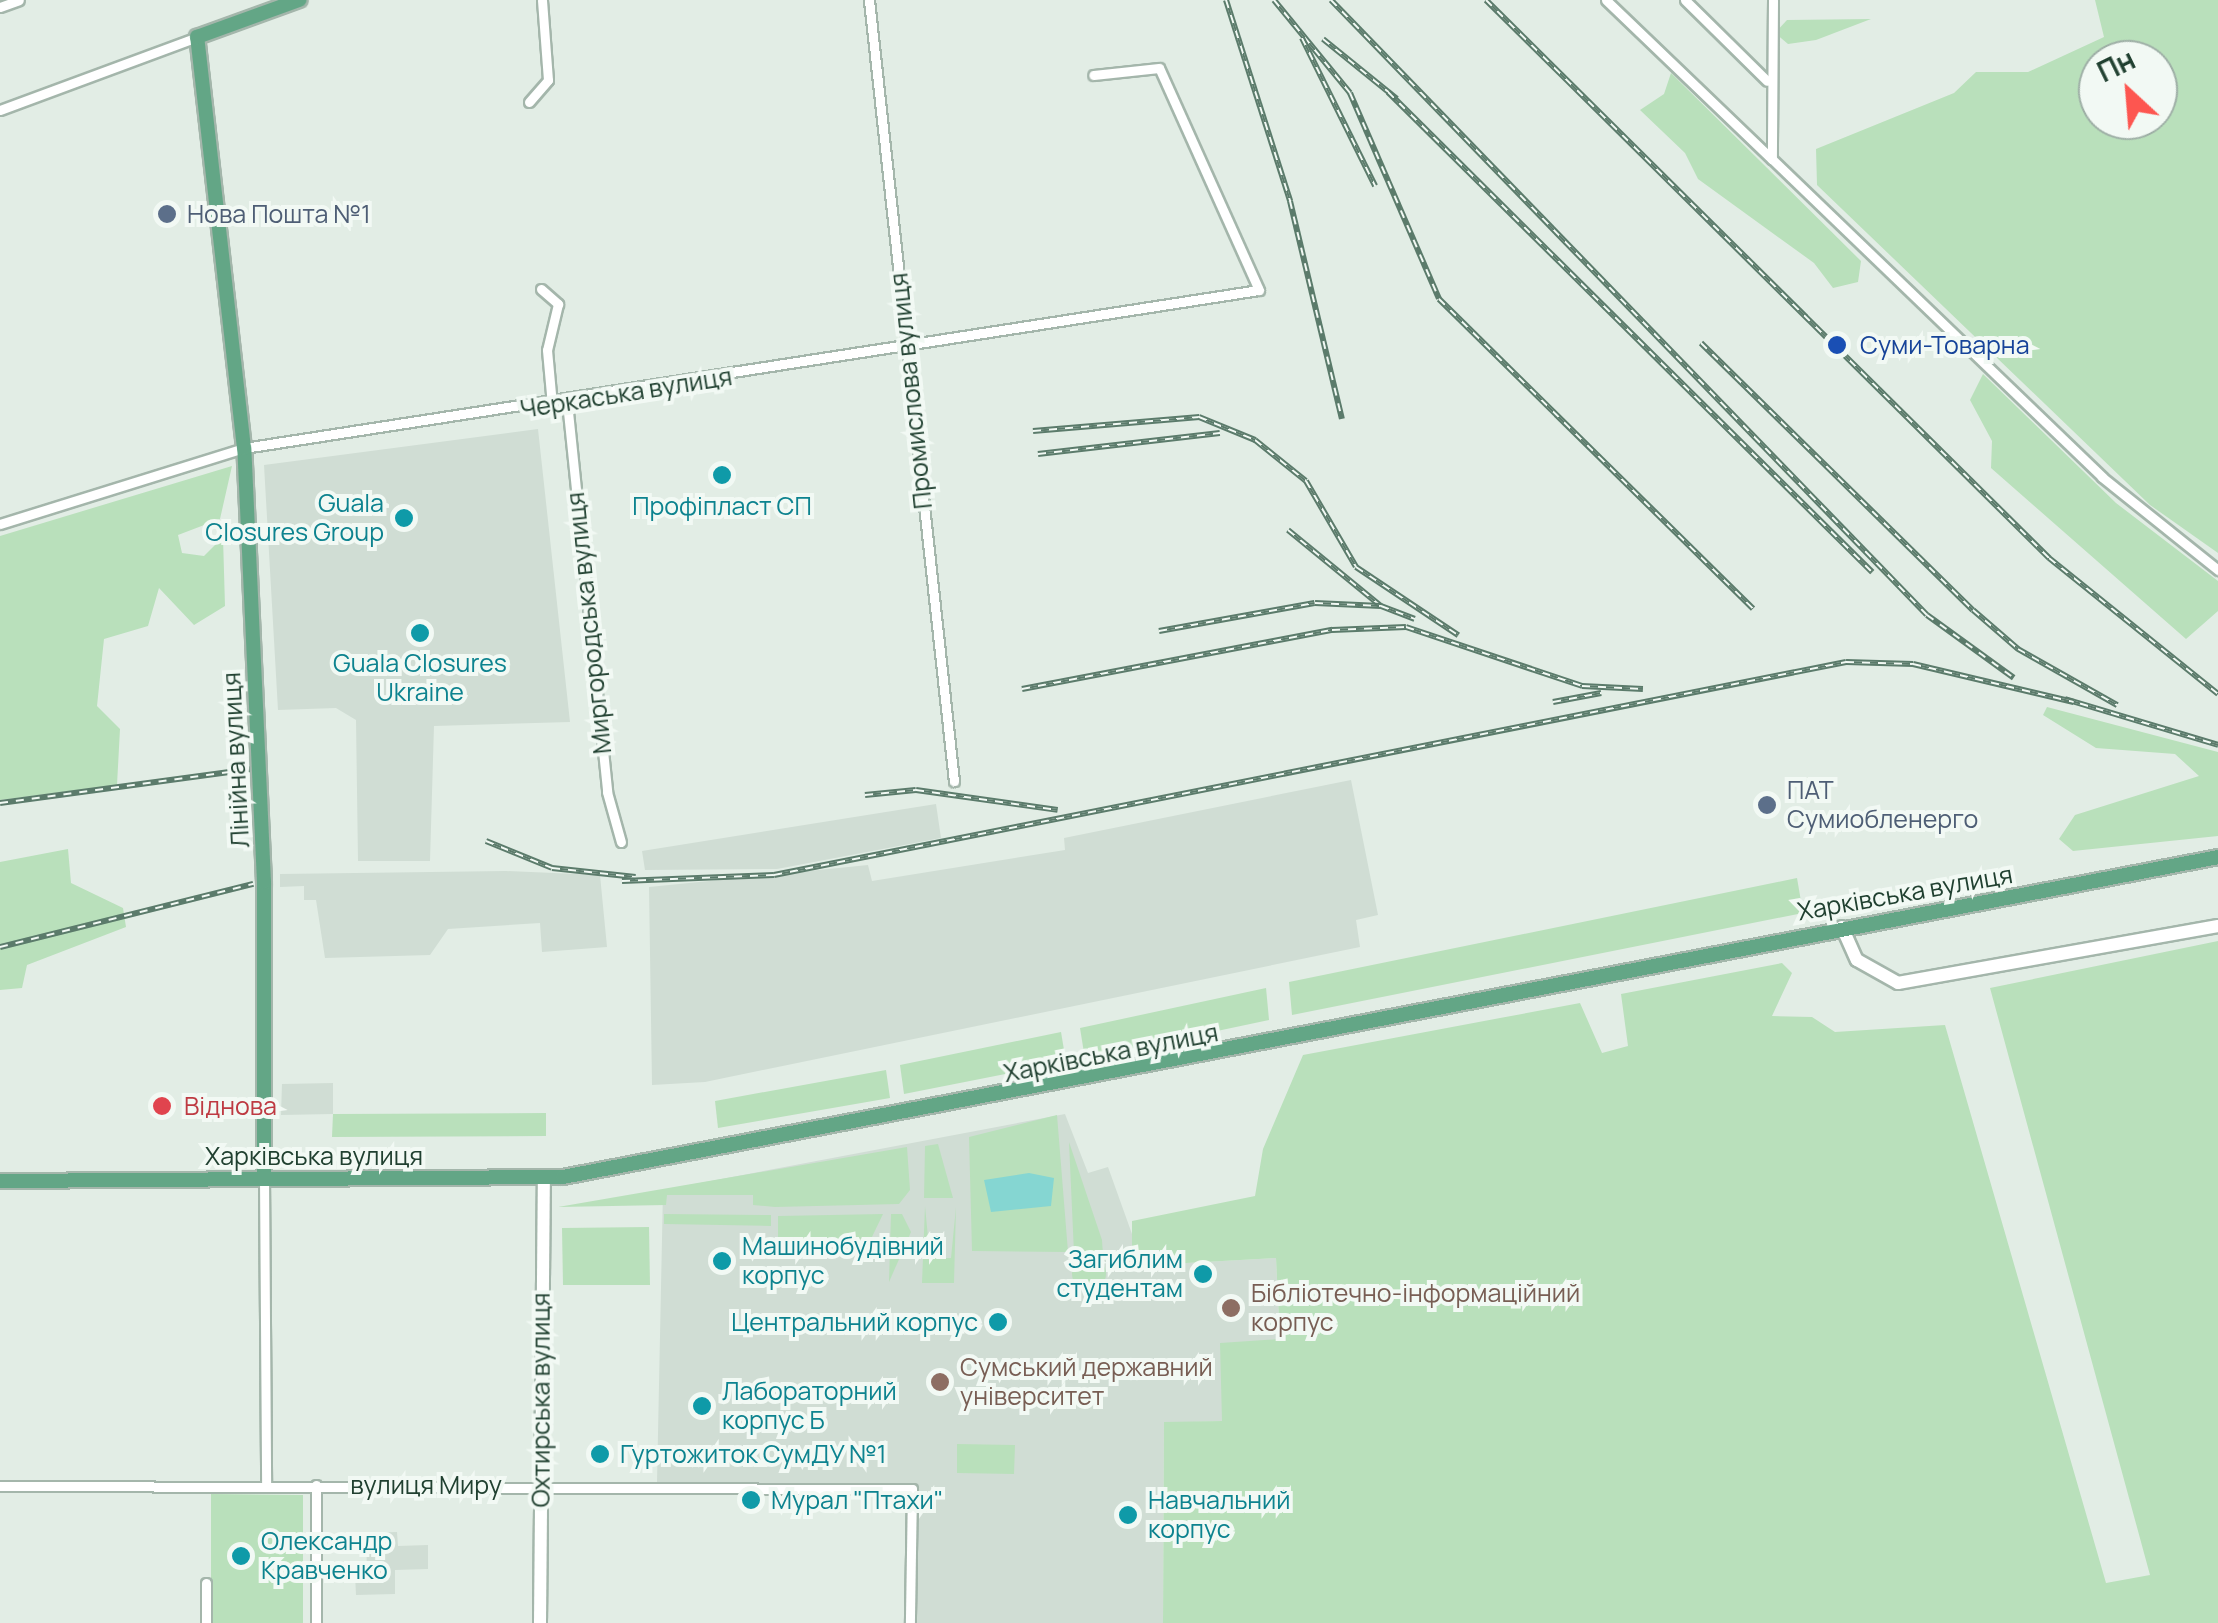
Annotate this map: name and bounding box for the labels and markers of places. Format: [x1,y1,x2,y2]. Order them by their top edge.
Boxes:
place label: Нова Пошта №1 [187,199,371,229]
marker: Нова Пошта №1 [156,203,178,225]
place label: Суми-Товарна [1860,330,2030,360]
marker: Суми-Товарна [1824,332,1850,358]
marker: Профіпласт СП [711,464,733,486]
place label: Guala Closures Group [205,489,384,548]
place label: Профіпласт СП [632,491,812,521]
marker: Guala Closures Group [393,507,415,529]
marker: Guala Closures Ukraine [409,622,431,644]
place label: Guala Closures Ukraine [333,649,507,708]
place label: ПАТ Сумиобленерго [1787,776,1978,835]
marker: ПАТ Сумиобленерго [1756,794,1778,816]
place label: Віднова [184,1091,277,1121]
marker: Віднова [149,1093,175,1119]
place label: Машинобудівний корпус [742,1232,944,1291]
place label: Загиблим студентам [1057,1245,1183,1304]
marker: Машинобудівний корпус [711,1250,733,1272]
marker: Загиблим студентам [1192,1263,1214,1285]
place label: Бібліотечно-інформаційний корпус [1251,1279,1580,1338]
marker: Бібліотечно-інформаційний корпус [1220,1297,1242,1319]
place label: Центральний корпус [731,1307,978,1337]
marker: Центральний корпус [987,1311,1009,1333]
place label: Сумський державний університет [960,1353,1213,1412]
marker: Сумський державний університет [929,1371,951,1393]
place label: Лабораторний корпус Б [722,1377,897,1436]
marker: Лабораторний корпус Б [691,1395,713,1417]
place label: Гуртожиток СумДУ №1 [620,1439,888,1469]
marker: Гуртожиток СумДУ №1 [589,1443,611,1465]
place label: Мурал "Птахи" [771,1485,944,1515]
place label: Навчальний корпус [1148,1486,1290,1545]
marker: Мурал "Птахи" [740,1489,762,1511]
marker: Навчальний корпус [1117,1504,1139,1526]
place label: Олександр Кравченко [261,1527,392,1586]
marker: Олександр Кравченко [230,1545,252,1567]

